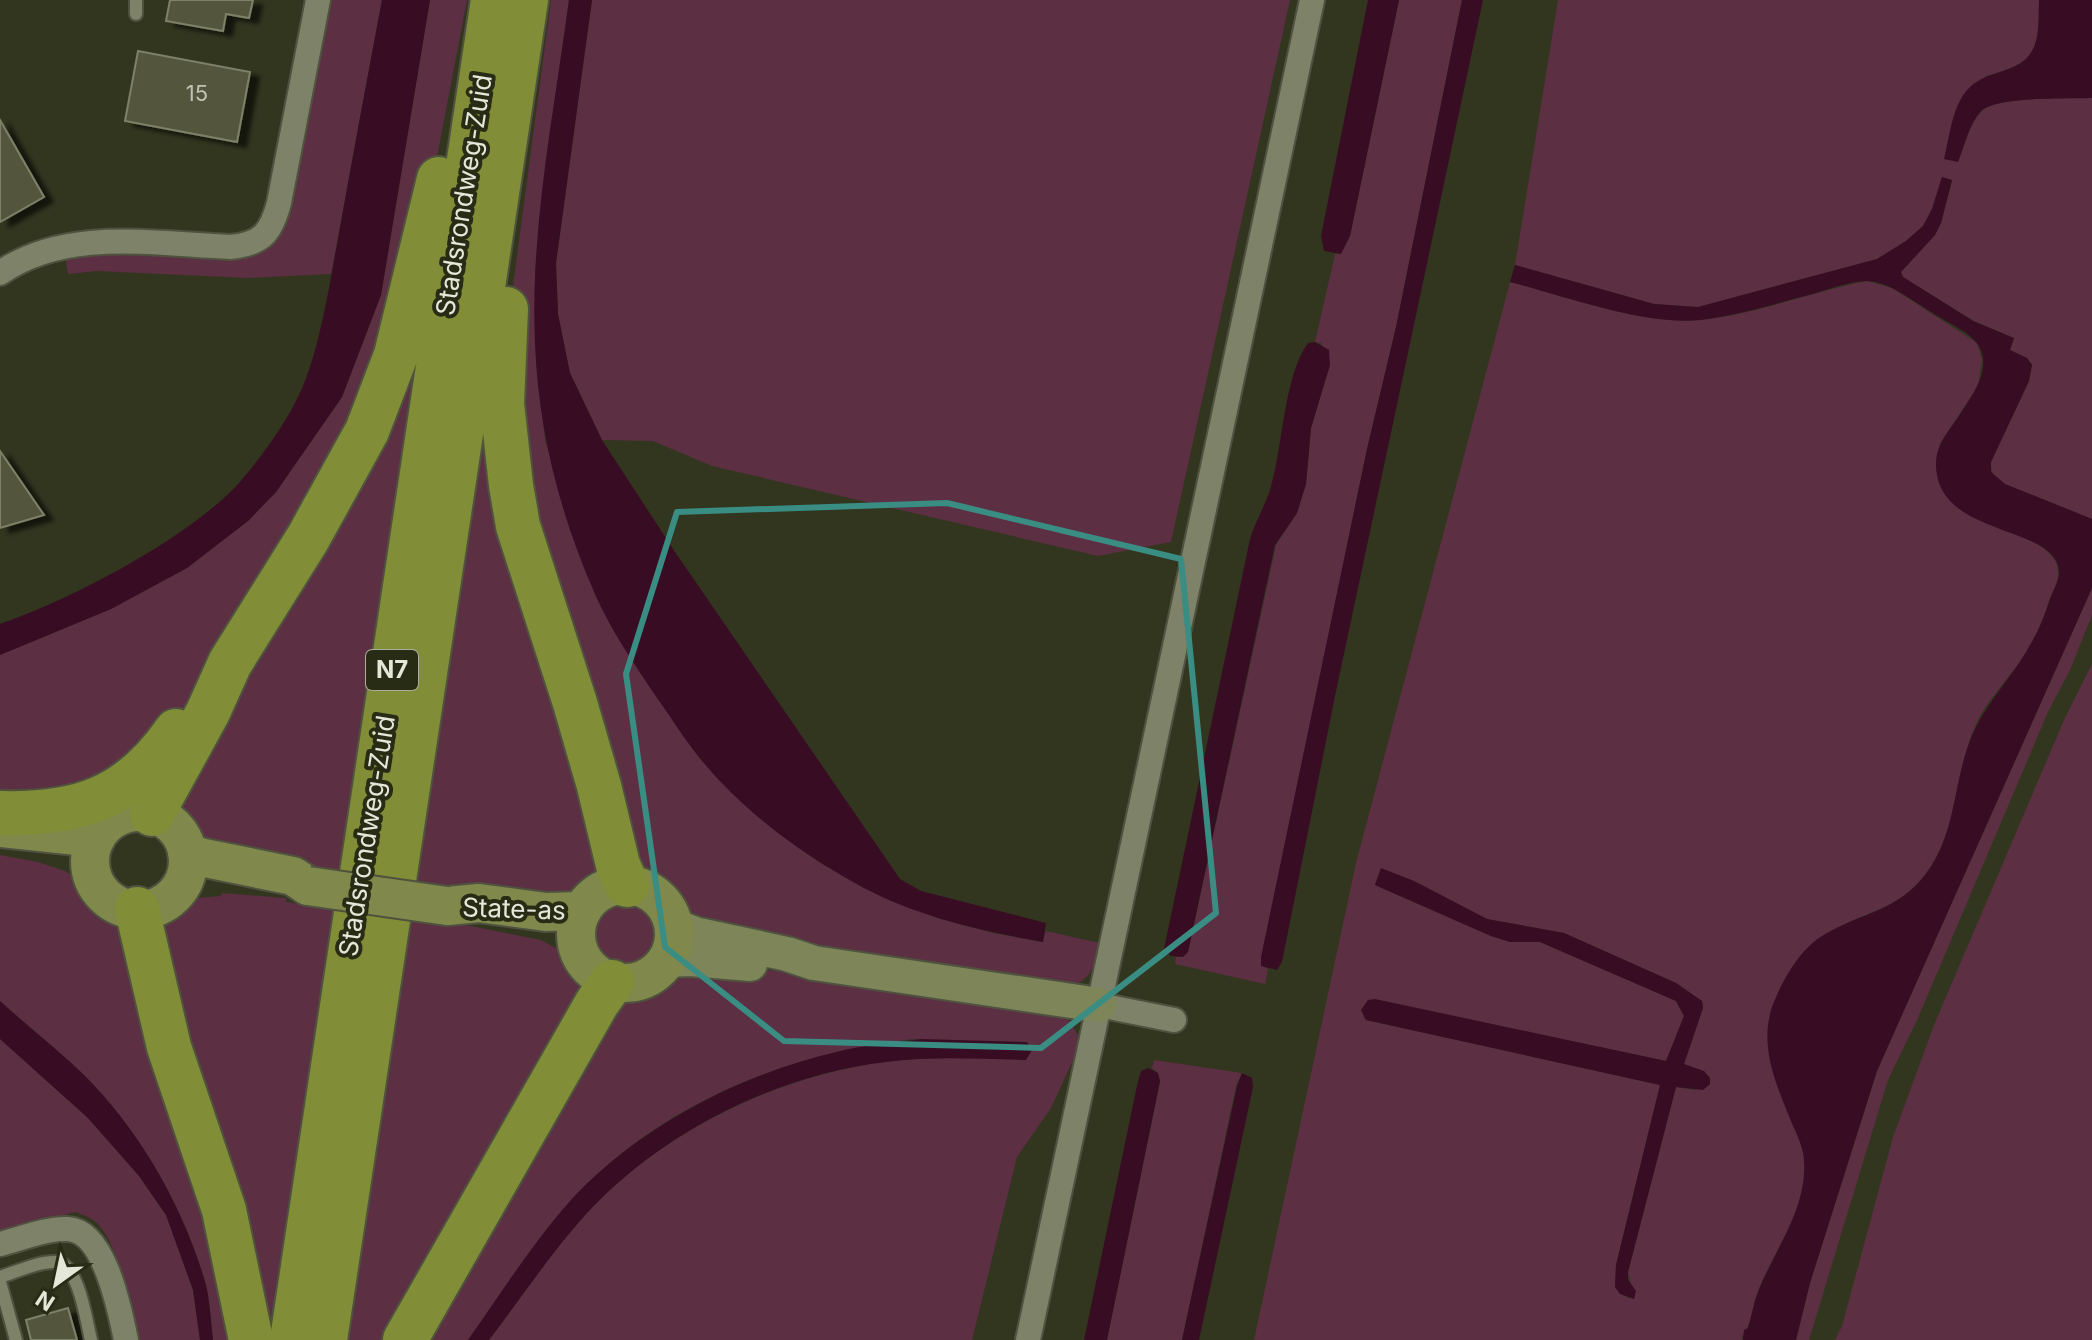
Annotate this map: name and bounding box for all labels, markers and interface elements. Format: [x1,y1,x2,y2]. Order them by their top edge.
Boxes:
street label: Stadsrondweg-Zuid [429,72,498,318]
house number: 15 [186,80,208,106]
road number: N7 [366,650,418,690]
street label: Stadsrondweg-Zuid [332,713,401,959]
street label: State-as [462,891,566,926]
north arrow [16,1244,96,1324]
text: N [31,1285,59,1316]

